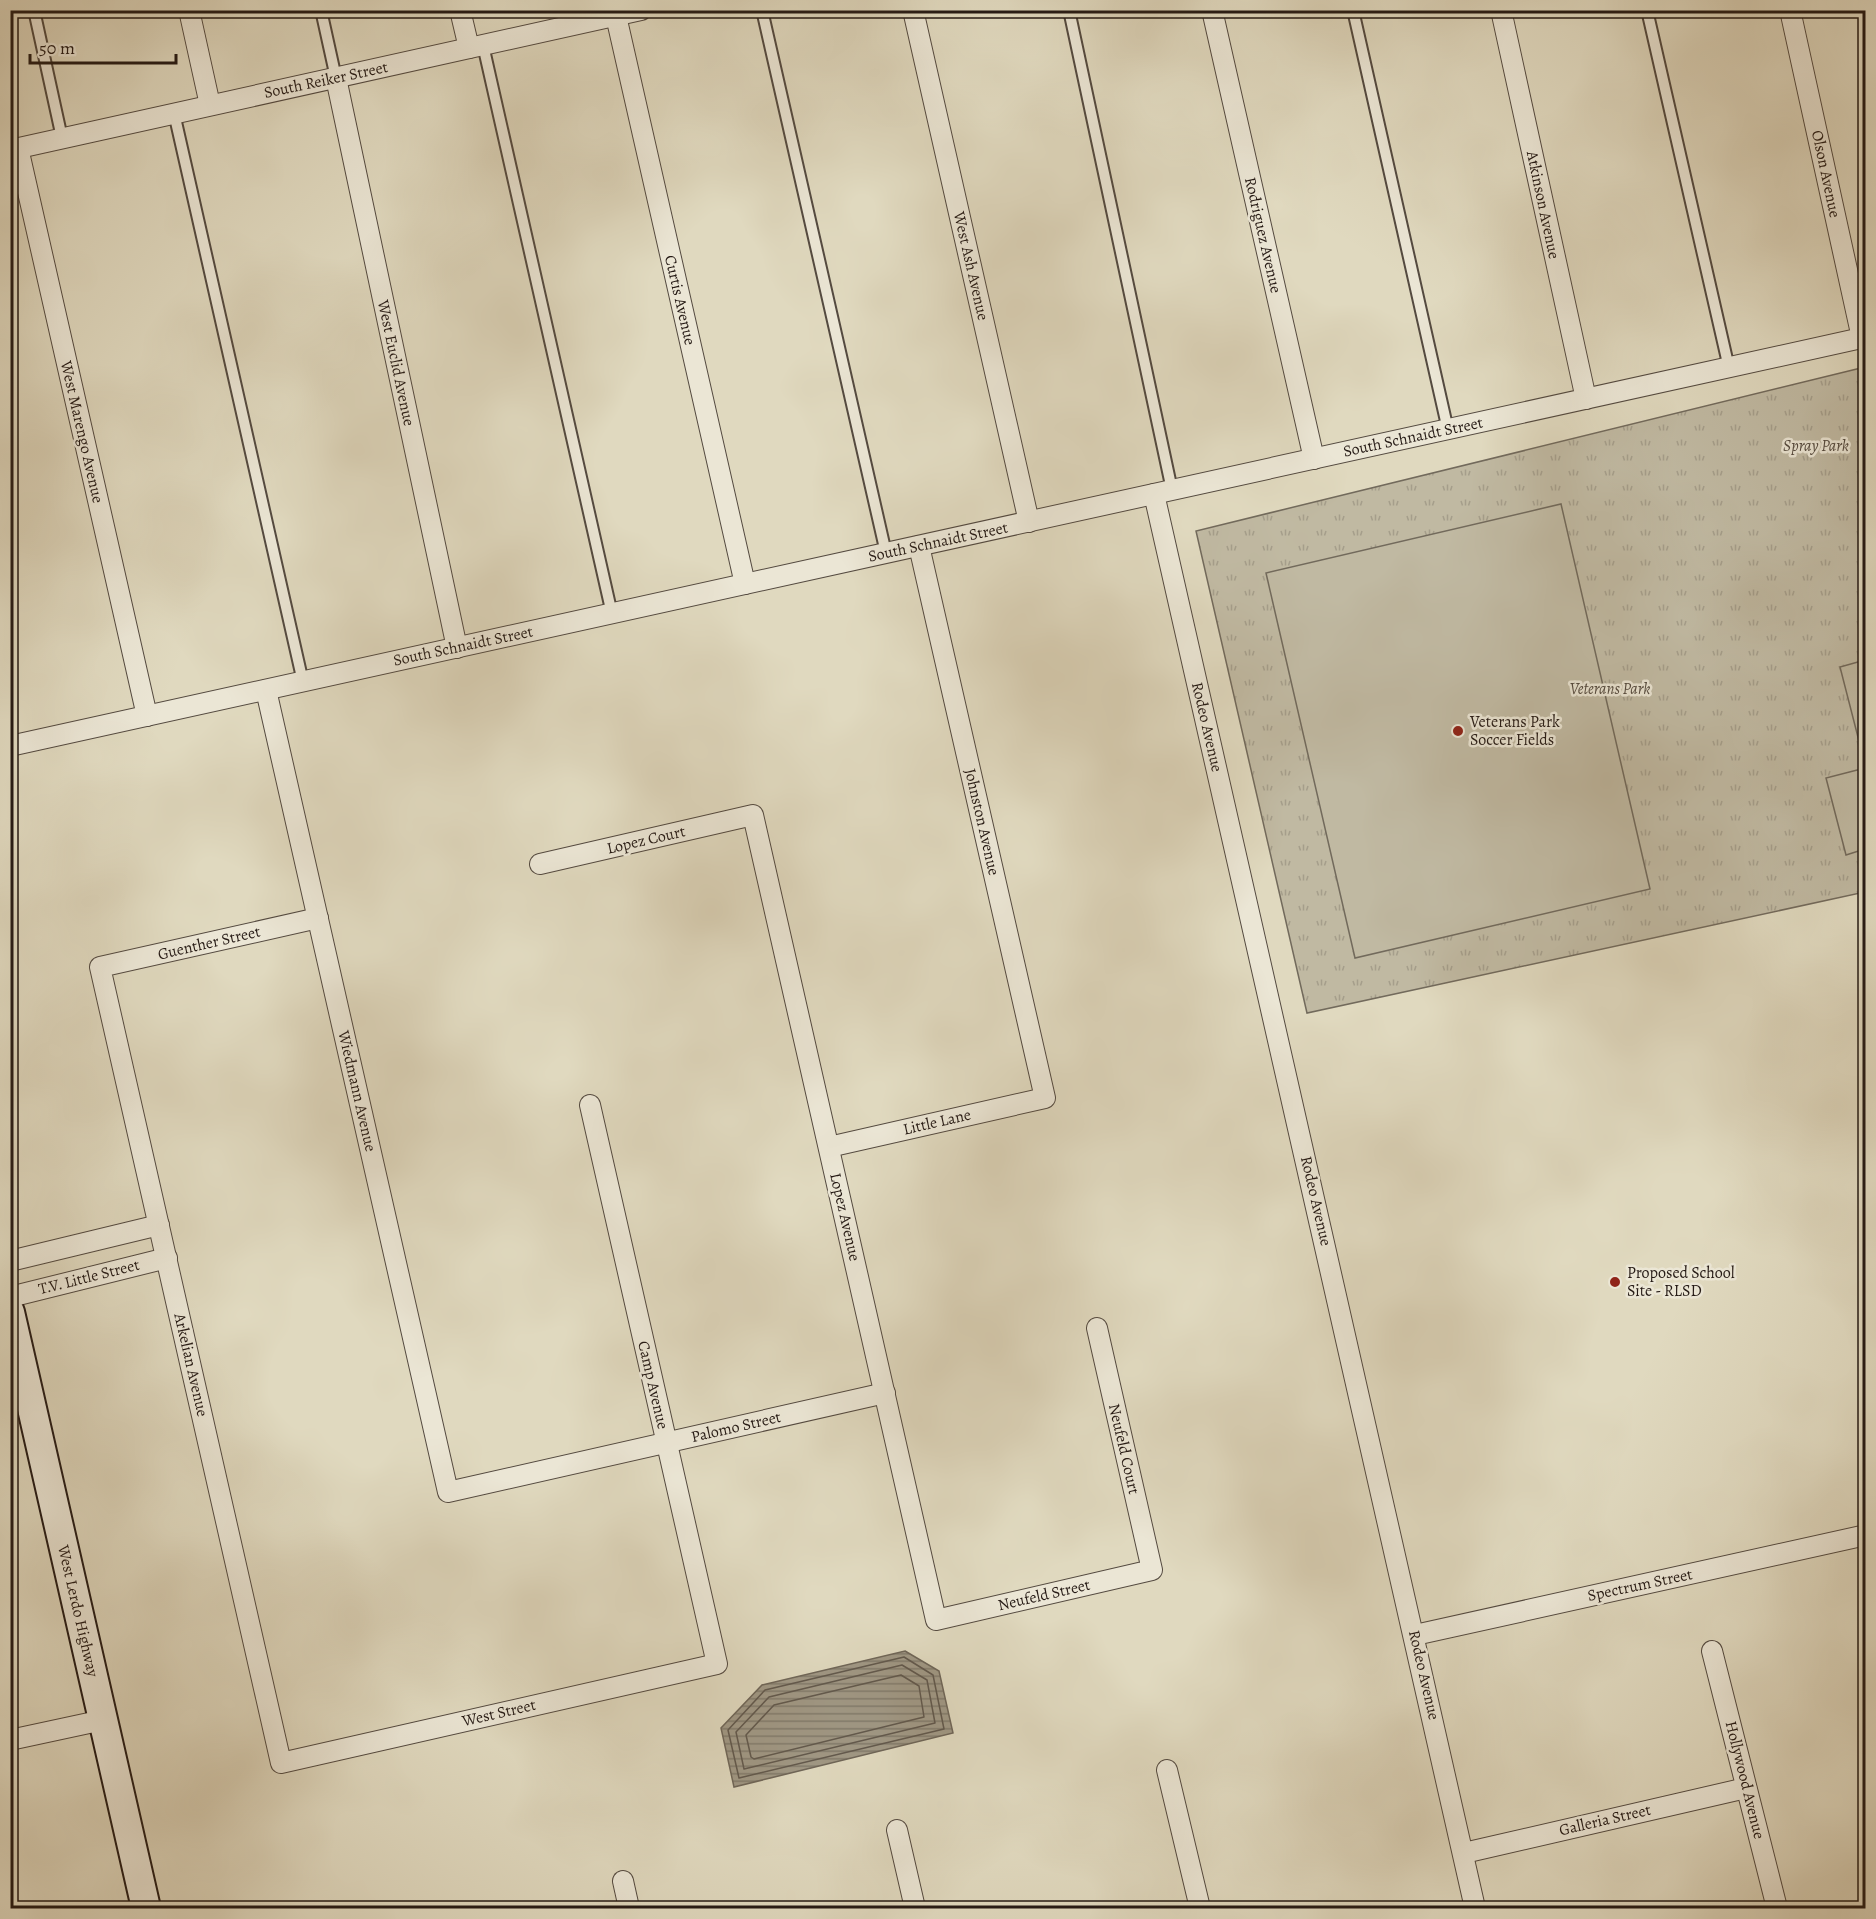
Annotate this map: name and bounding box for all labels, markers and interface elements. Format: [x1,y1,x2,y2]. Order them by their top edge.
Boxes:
scale bar [30,27,176,65]
text: 50 m [39,36,75,60]
street label: South Reiker Street [262,56,390,104]
street label: Olson Avenue [1806,128,1846,220]
street label: Atkinson Avenue [1521,148,1565,261]
street label: Rodriguez Avenue [1239,175,1287,295]
street label: West Ash Avenue [948,209,994,323]
street label: Curtis Avenue [659,253,701,347]
street label: West Euclid Avenue [372,297,420,428]
street label: West Marengo Avenue [55,358,109,505]
street label: South Schnaidt Street [1341,411,1485,463]
park label: Spray Park [1783,435,1849,457]
street label: South Schnaidt Street [866,516,1010,568]
street label: South Schnaidt Street [391,620,535,672]
park label: Veterans Park [1570,678,1650,700]
street label: Rodeo Avenue [1186,680,1228,774]
place label: Veterans Park Soccer Fields [1469,711,1560,751]
marker: Veterans Park Soccer Fields [1451,724,1465,738]
street label: Johnston Avenue [959,766,1005,878]
street label: Lopez Court [605,820,687,860]
street label: Guenther Street [156,921,262,965]
street label: Wiedmann Avenue [332,1027,382,1154]
street label: Little Lane [901,1104,973,1140]
street label: Rodeo Avenue [1295,1154,1337,1248]
street label: Lopez Avenue [824,1171,866,1263]
street label: T.V. Little Street [36,1254,142,1300]
place label: Proposed School Site - RLSD [1627,1262,1735,1302]
marker: Proposed School Site - RLSD [1608,1275,1622,1289]
street label: Arkelian Avenue [168,1310,214,1419]
street label: Camp Avenue [632,1339,674,1431]
street label: Neufeld Court [1103,1401,1145,1497]
street label: Palomo Street [689,1406,783,1448]
street label: West Lerdo Highway [52,1542,104,1680]
street label: Spectrum Street [1585,1563,1695,1607]
street label: Neufeld Street [996,1574,1092,1616]
street label: Rodeo Avenue [1403,1628,1445,1722]
street label: West Street [459,1694,538,1732]
street label: Hollywood Avenue [1720,1719,1770,1841]
street label: Galleria Street [1557,1799,1653,1841]

